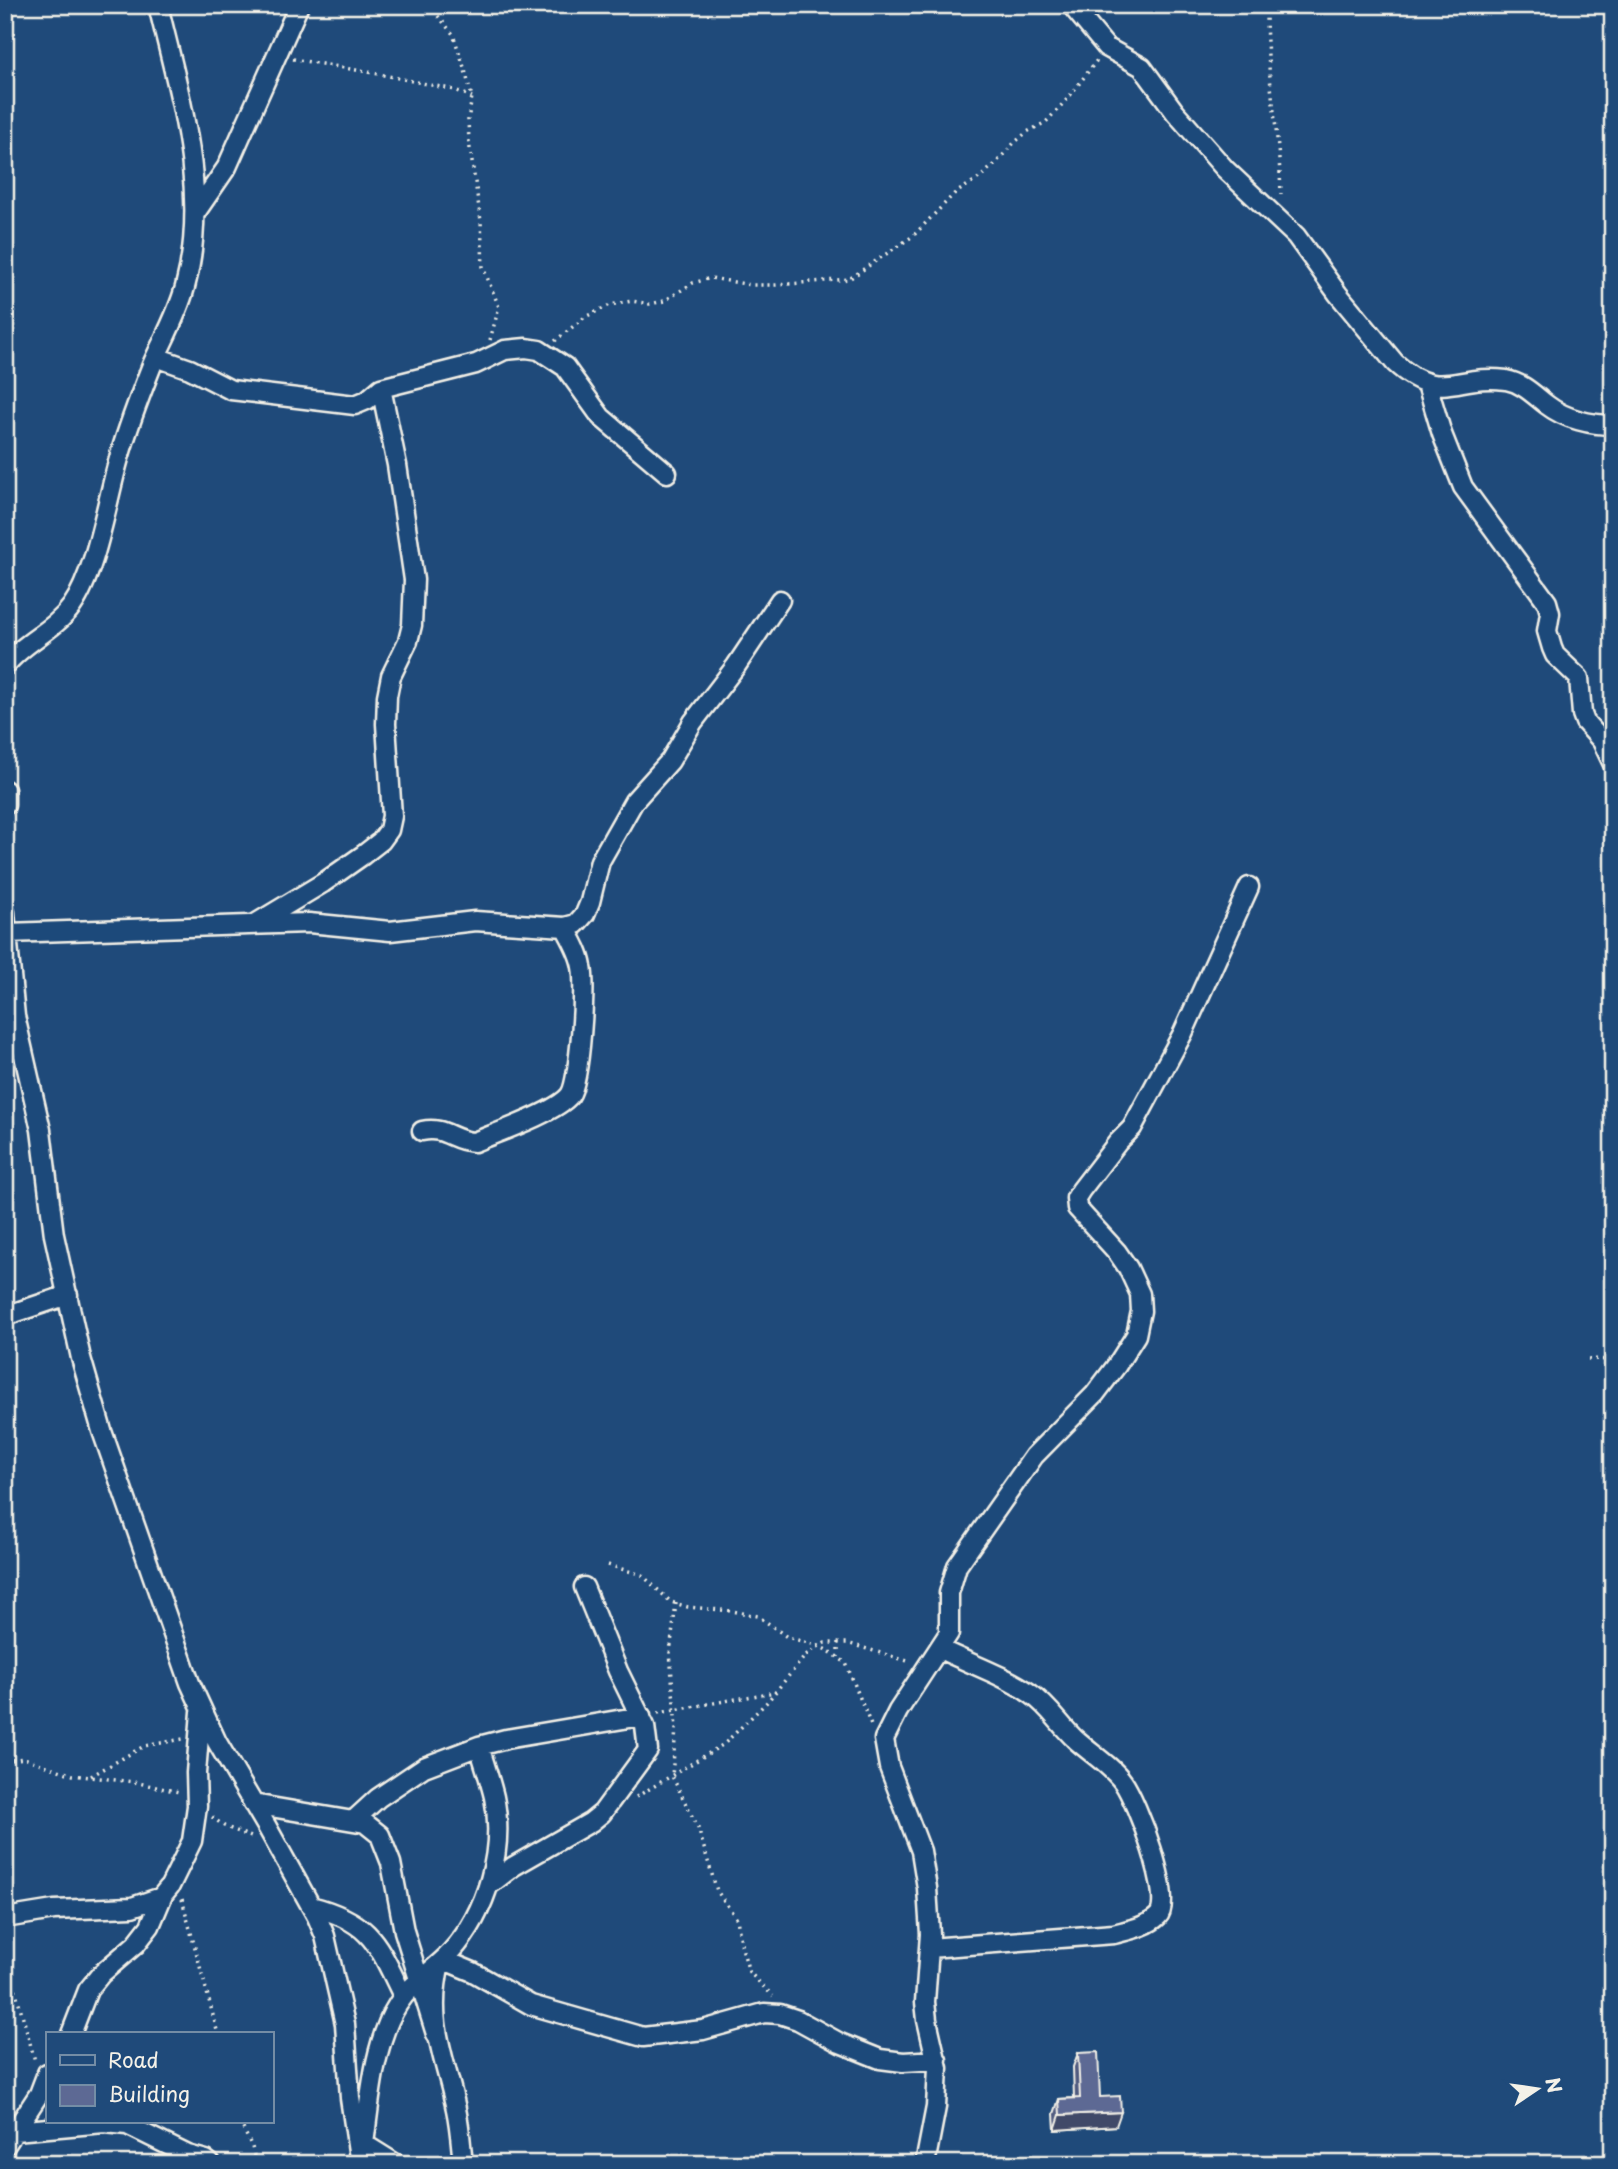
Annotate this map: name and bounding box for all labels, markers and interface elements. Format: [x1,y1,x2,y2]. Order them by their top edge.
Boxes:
legend [46,2032,273,2124]
text: Road [108,2043,159,2075]
north arrow [1502,2054,1572,2124]
text: N [1539,2074,1570,2095]
text: Building [108,2077,190,2109]

